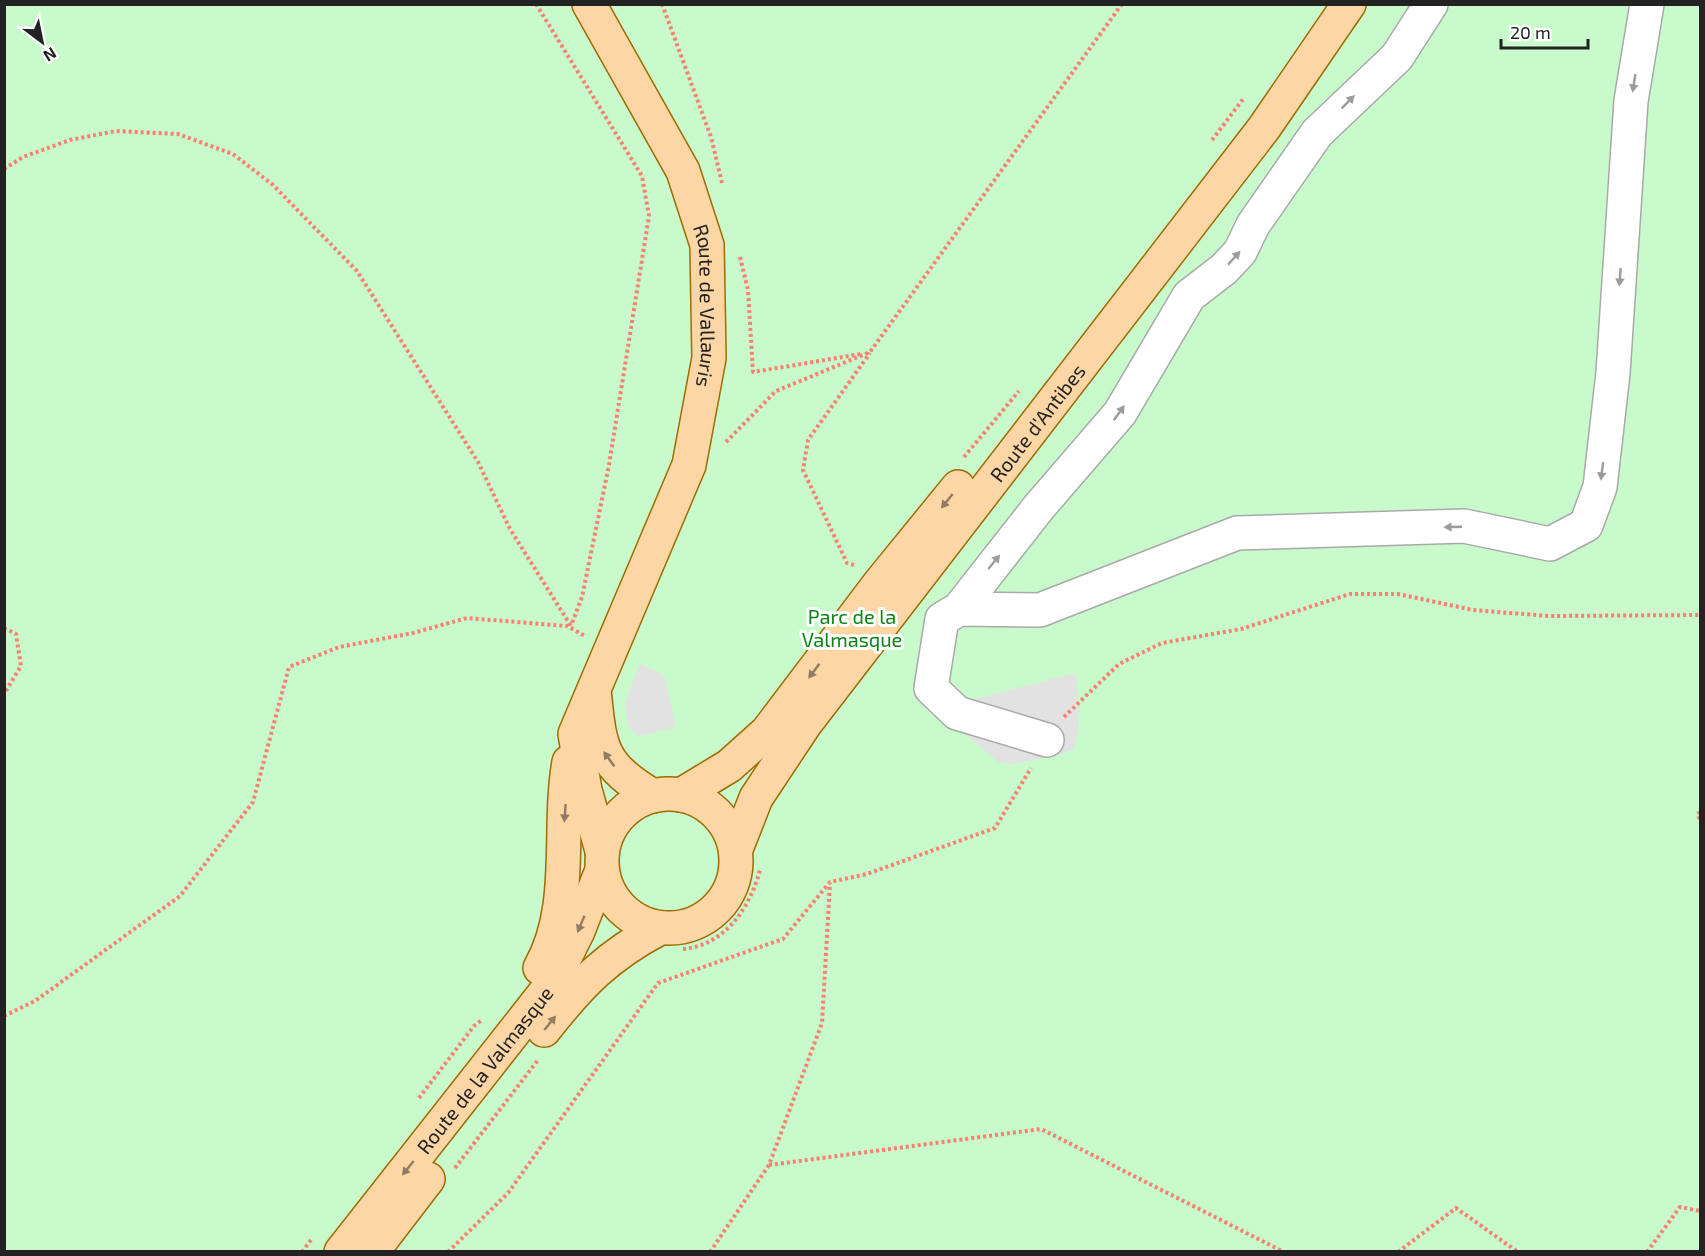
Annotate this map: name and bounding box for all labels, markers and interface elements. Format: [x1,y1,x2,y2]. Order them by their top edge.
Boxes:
north arrow [12,12,72,72]
scale bar [1501,12,1588,50]
text: 20 m [1510,21,1551,43]
text: N [40,44,60,66]
one-way arrow [1630,74,1639,93]
one-way arrow [1341,95,1355,109]
street label: Route de Vallauris [689,221,722,389]
one-way arrow [1227,251,1240,266]
one-way arrow [1615,268,1624,287]
street label: Route d'Antibes [984,359,1090,486]
one-way arrow [1113,405,1125,421]
one-way arrow [1597,462,1606,481]
one-way arrow [941,493,954,509]
one-way arrow [1444,522,1463,531]
one-way arrow [987,555,1000,570]
park label: Parc de la Valmasque [802,604,902,651]
one-way arrow [809,664,821,679]
one-way arrow [603,751,615,767]
one-way arrow [561,803,570,822]
one-way arrow [577,916,586,933]
street label: Route de la Valmasque [411,981,558,1158]
one-way arrow [543,1015,556,1031]
one-way arrow [402,1160,415,1176]

